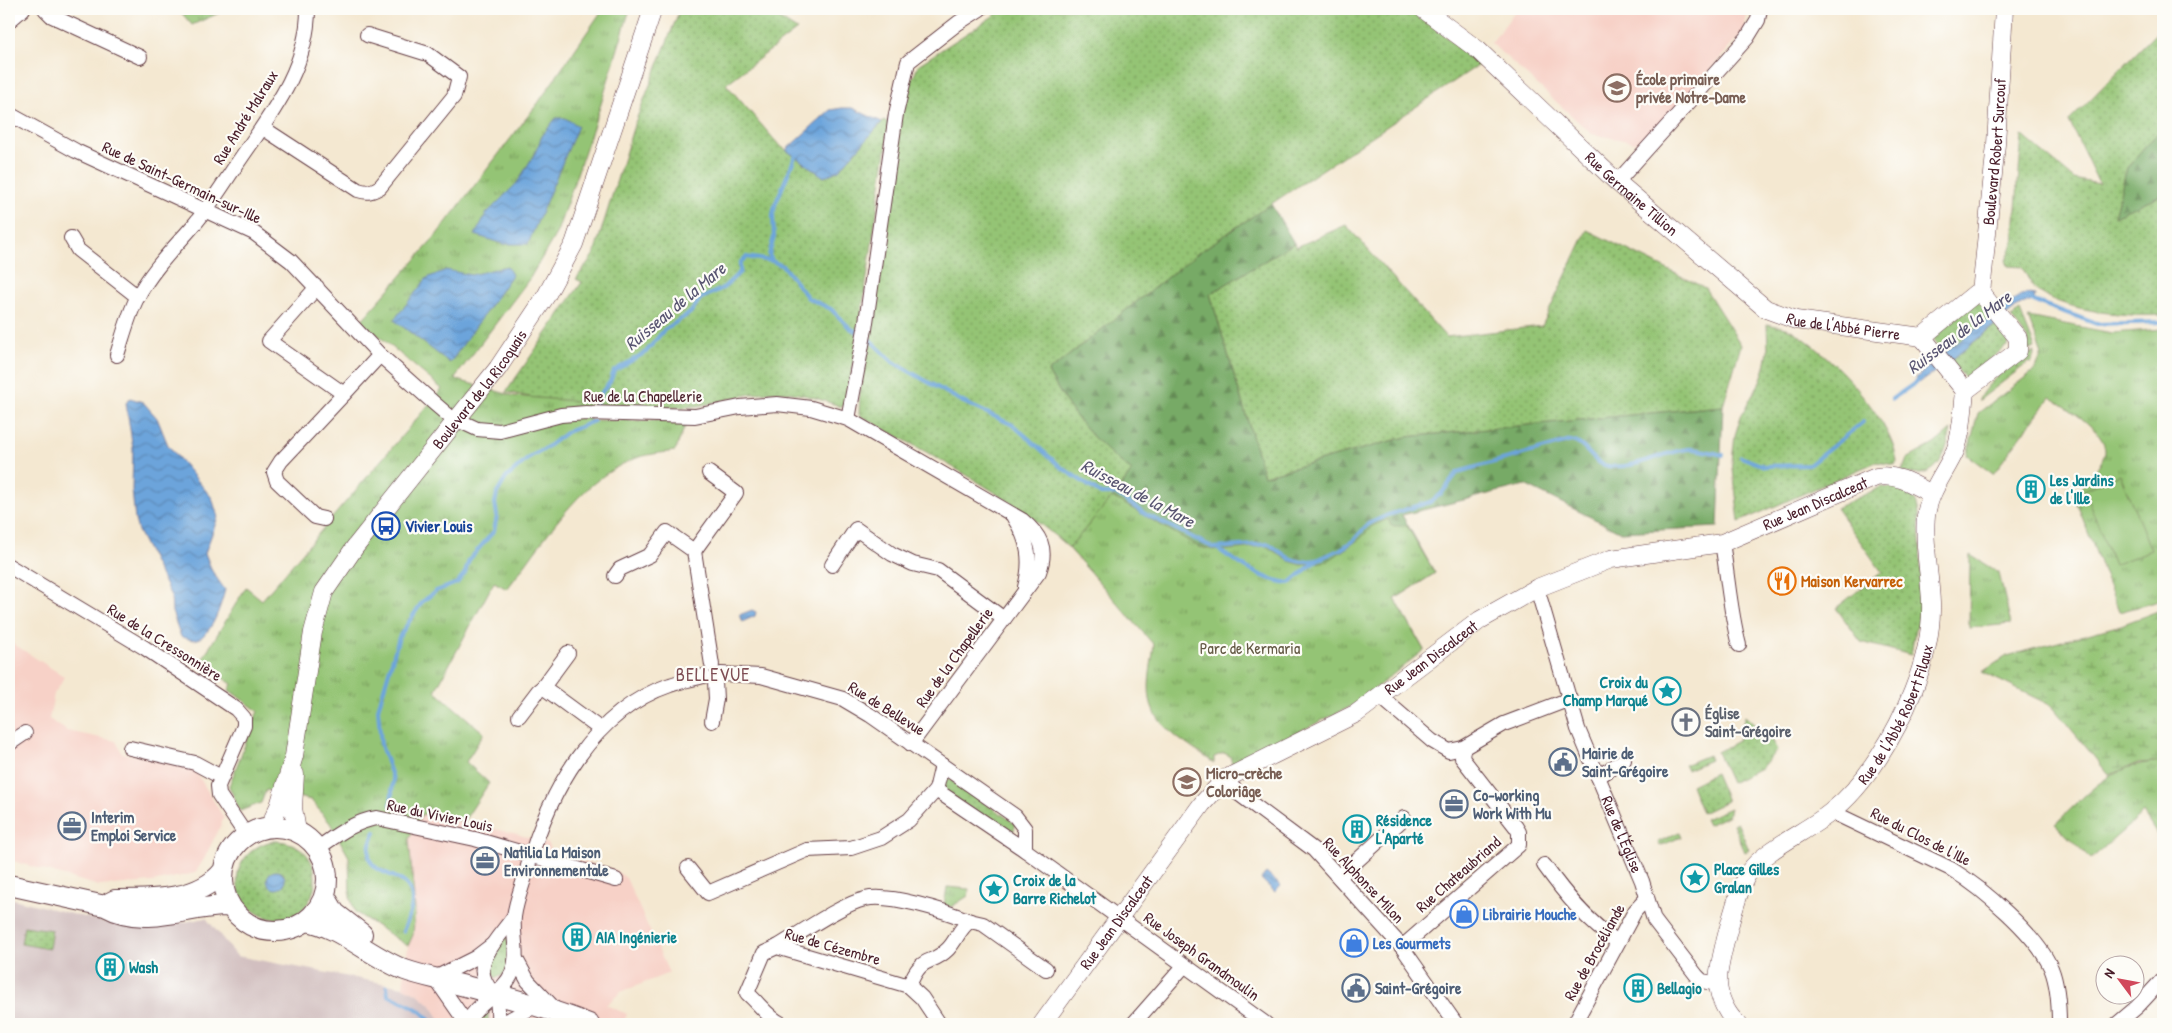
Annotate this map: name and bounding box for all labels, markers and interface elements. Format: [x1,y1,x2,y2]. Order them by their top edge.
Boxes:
street label: Rue André Malraux [207,66,283,168]
place label: École primaire privée Notre-Dame [1636,68,1747,109]
school or university icon: École primaire privée Notre-Dame [1602,73,1632,103]
street label: Boulevard Robert Surcouf [1977,77,2011,226]
street label: Rue de Saint-Germain-sur-Ille [99,135,266,229]
street label: Rue Germaine Tillion [1580,147,1683,241]
water label: Ruisseau de la Mare [619,256,732,356]
water label: Ruisseau de la Mare [1902,284,2017,380]
street label: Rue de l'Abbé Pierre [1784,306,1902,345]
street label: Boulevard de la Ricoquais [427,325,532,453]
street label: Rue de la Chapellerie [584,385,703,407]
water label: Ruisseau de la Mare [1077,453,1200,534]
place label: Les Jardins de l'Ille [2050,469,2115,509]
street label: Rue Jean Discalceat [1759,471,1871,535]
building icon: Les Jardins de l'Ille [2016,474,2046,504]
bus stop icon: Vivier Louis [371,511,401,541]
place label: Vivier Louis [405,515,473,537]
restaurant icon: Maison Kervarrec [1767,566,1797,596]
place label: Maison Kervarrec [1801,570,1903,592]
street label: Rue de la Cressonnière [104,598,227,686]
street label: Rue de la Chapellerie [910,602,998,711]
street label: Rue Jean Discalceat [1380,614,1482,700]
park label: Parc de Kermaria [1200,637,1300,659]
street label: Rue de l'Abbé Robert Filaux [1852,642,1938,789]
district label: BELLEVUE [676,662,750,687]
place label: Croix du Champ Marqué [1563,671,1649,712]
street label: Rue de Bellevue [844,676,930,741]
place icon: Croix du Champ Marqué [1652,676,1682,706]
place label: Église Saint-Grégoire [1705,702,1792,743]
church icon: Église Saint-Grégoire [1671,707,1701,737]
place label: Mairie de Saint-Grégoire [1582,742,1669,783]
public building icon: Mairie de Saint-Grégoire [1548,747,1578,777]
place label: Micro-crèche Coloriâge [1206,762,1283,803]
school or university icon: Micro-crèche Coloriâge [1172,767,1202,797]
place label: Co-working Work With Mu [1473,784,1552,824]
office icon: Co-working Work With Mu [1439,789,1469,819]
street label: Rue de l'Église [1596,792,1649,877]
street label: Rue du Vivier Louis [385,793,495,837]
street label: Rue du Clos de l'Ille [1867,801,1975,871]
place label: Interim Emploi Service [91,806,177,847]
place label: Résidence L'Aparté [1376,809,1432,850]
office icon: Interim Emploi Service [57,811,87,841]
building icon: Résidence L'Aparté [1342,814,1372,844]
street label: Rue Chateaubriand [1411,831,1505,917]
street label: Rue Alphonse Milon [1318,832,1410,928]
place label: Natilia La Maison Environnementale [504,841,609,881]
office icon: Natilia La Maison Environnementale [470,846,500,876]
place label: Place Gilles Gralan [1714,858,1780,898]
place icon: Place Gilles Gralan [1680,863,1710,893]
place label: Croix de la Barre Richelot [1013,869,1097,909]
street label: Rue Jean Discalceat [1074,870,1158,974]
place icon: Croix de la Barre Richelot [979,874,1009,904]
shop icon: Librairie Mouche [1449,899,1479,929]
street label: Rue de Brocéliande [1558,899,1630,1004]
place label: Librairie Mouche [1483,903,1577,925]
street label: Rue Joseph Grandmoulin [1140,906,1264,1006]
building icon: AIA Ingénierie [562,922,592,952]
street label: Rue de Cézembre [783,922,884,970]
place label: AIA Ingénierie [596,926,677,949]
shop icon: Les Gourmets [1339,928,1369,958]
place label: Les Gourmets [1373,932,1452,954]
building icon: Wash [95,952,125,982]
place label: Wash [129,956,158,978]
north arrow [2094,956,2144,1006]
text: N [2099,964,2119,981]
public building icon: Saint-Grégoire [1341,973,1371,1003]
building icon: Bellagio [1623,973,1653,1003]
place label: Saint-Grégoire [1375,977,1462,1000]
place label: Bellagio [1657,977,1702,1000]

